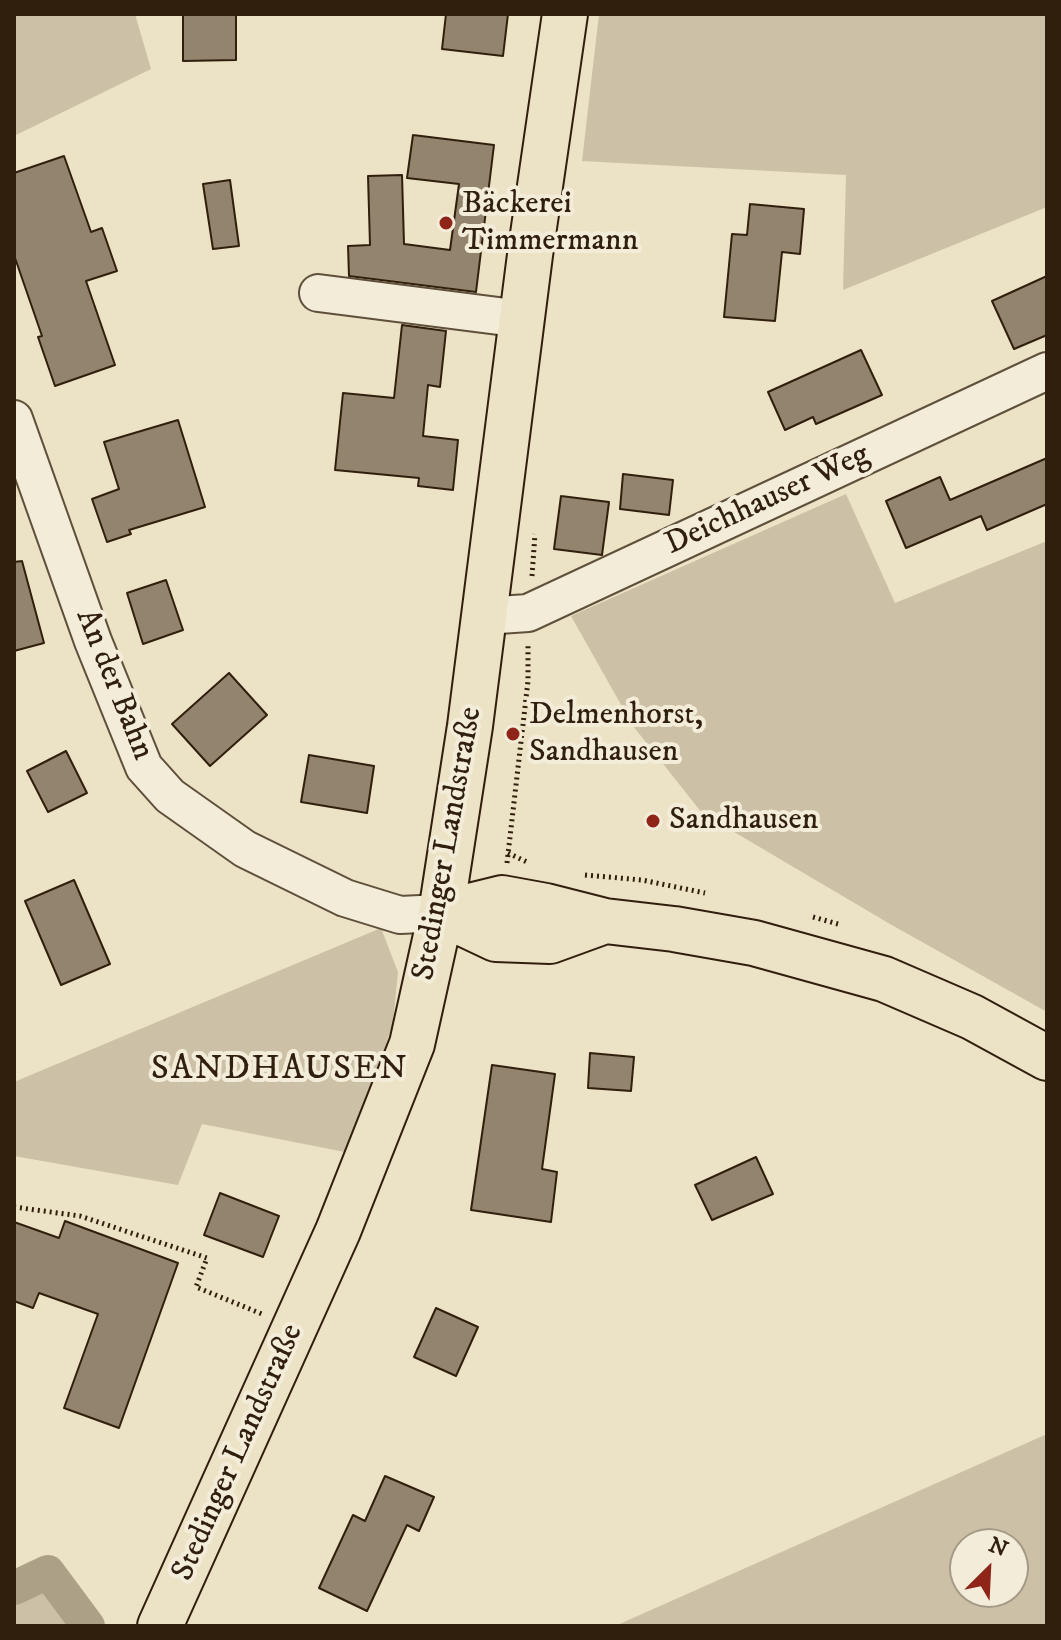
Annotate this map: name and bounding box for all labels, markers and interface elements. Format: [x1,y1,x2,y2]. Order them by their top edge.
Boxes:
place label: Bäckerei Timmermann [462,186,639,261]
marker: Bäckerei Timmermann [437,214,455,232]
street label: Deichhauser Weg [660,437,876,565]
street label: An der Bahn [65,604,161,766]
place label: Delmenhorst, Sandhausen [529,697,703,772]
street label: Stedinger Landstraße [406,704,492,984]
marker: Delmenhorst, Sandhausen [504,725,522,743]
place label: Sandhausen [669,802,818,840]
marker: Sandhausen [644,812,662,830]
district label: SANDHAUSEN [151,1051,409,1091]
street label: Stedinger Landstraße [165,1319,313,1587]
north arrow [949,1528,1029,1608]
text: N [984,1531,1012,1563]

